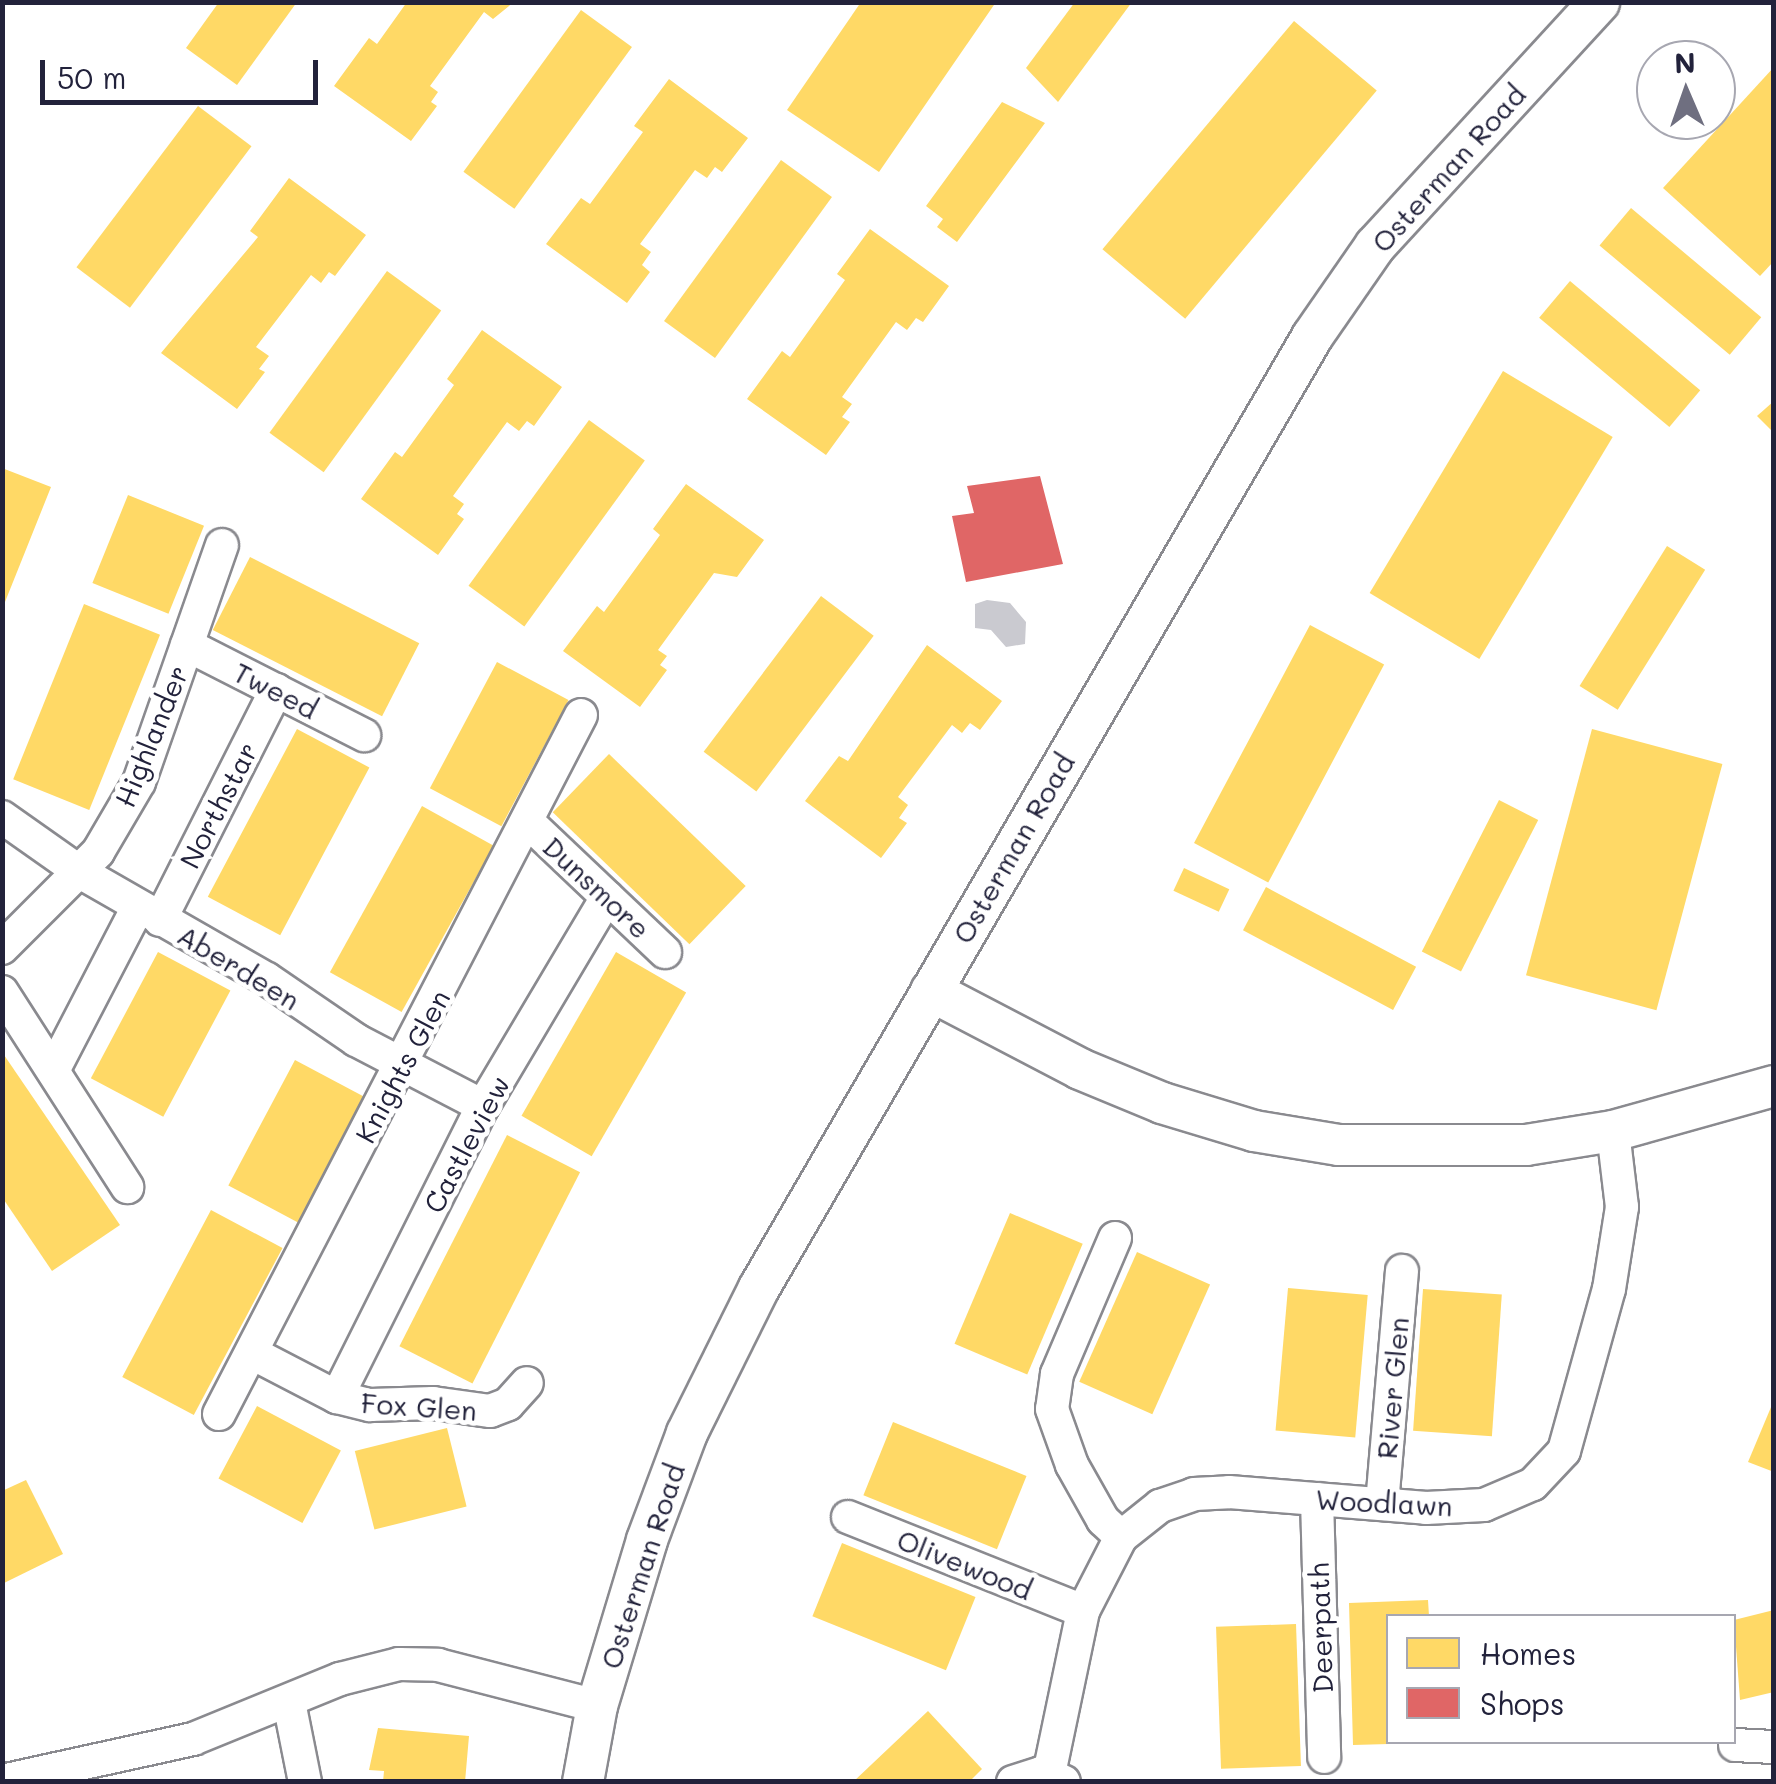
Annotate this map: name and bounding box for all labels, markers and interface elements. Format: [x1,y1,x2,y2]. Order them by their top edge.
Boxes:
scale bar [45,40,322,102]
north arrow [1636,40,1736,140]
text: N [1674,44,1696,80]
text: 50 m [57,57,127,97]
street label: Osterman Road [1364,77,1532,259]
street label: Tweed [228,655,324,725]
street label: Highlander [107,660,195,812]
street label: Northstar [172,736,264,874]
street label: Osterman Road [945,747,1081,949]
street label: Dunsmore [537,829,657,945]
street label: Aberdeen [172,917,306,1017]
street label: Knights Glen [348,984,456,1148]
street label: Castleview [416,1070,516,1218]
street label: River Glen [1369,1316,1415,1460]
street label: Fox Glen [360,1385,478,1427]
street label: Osterman Road [593,1459,691,1673]
street label: Woodlawn [1315,1482,1453,1522]
street label: Olivewood [893,1522,1037,1606]
street label: Deerpath [1301,1562,1339,1694]
legend [1386,1614,1736,1744]
text: Homes [1480,1633,1576,1673]
text: Shops [1480,1683,1565,1723]

